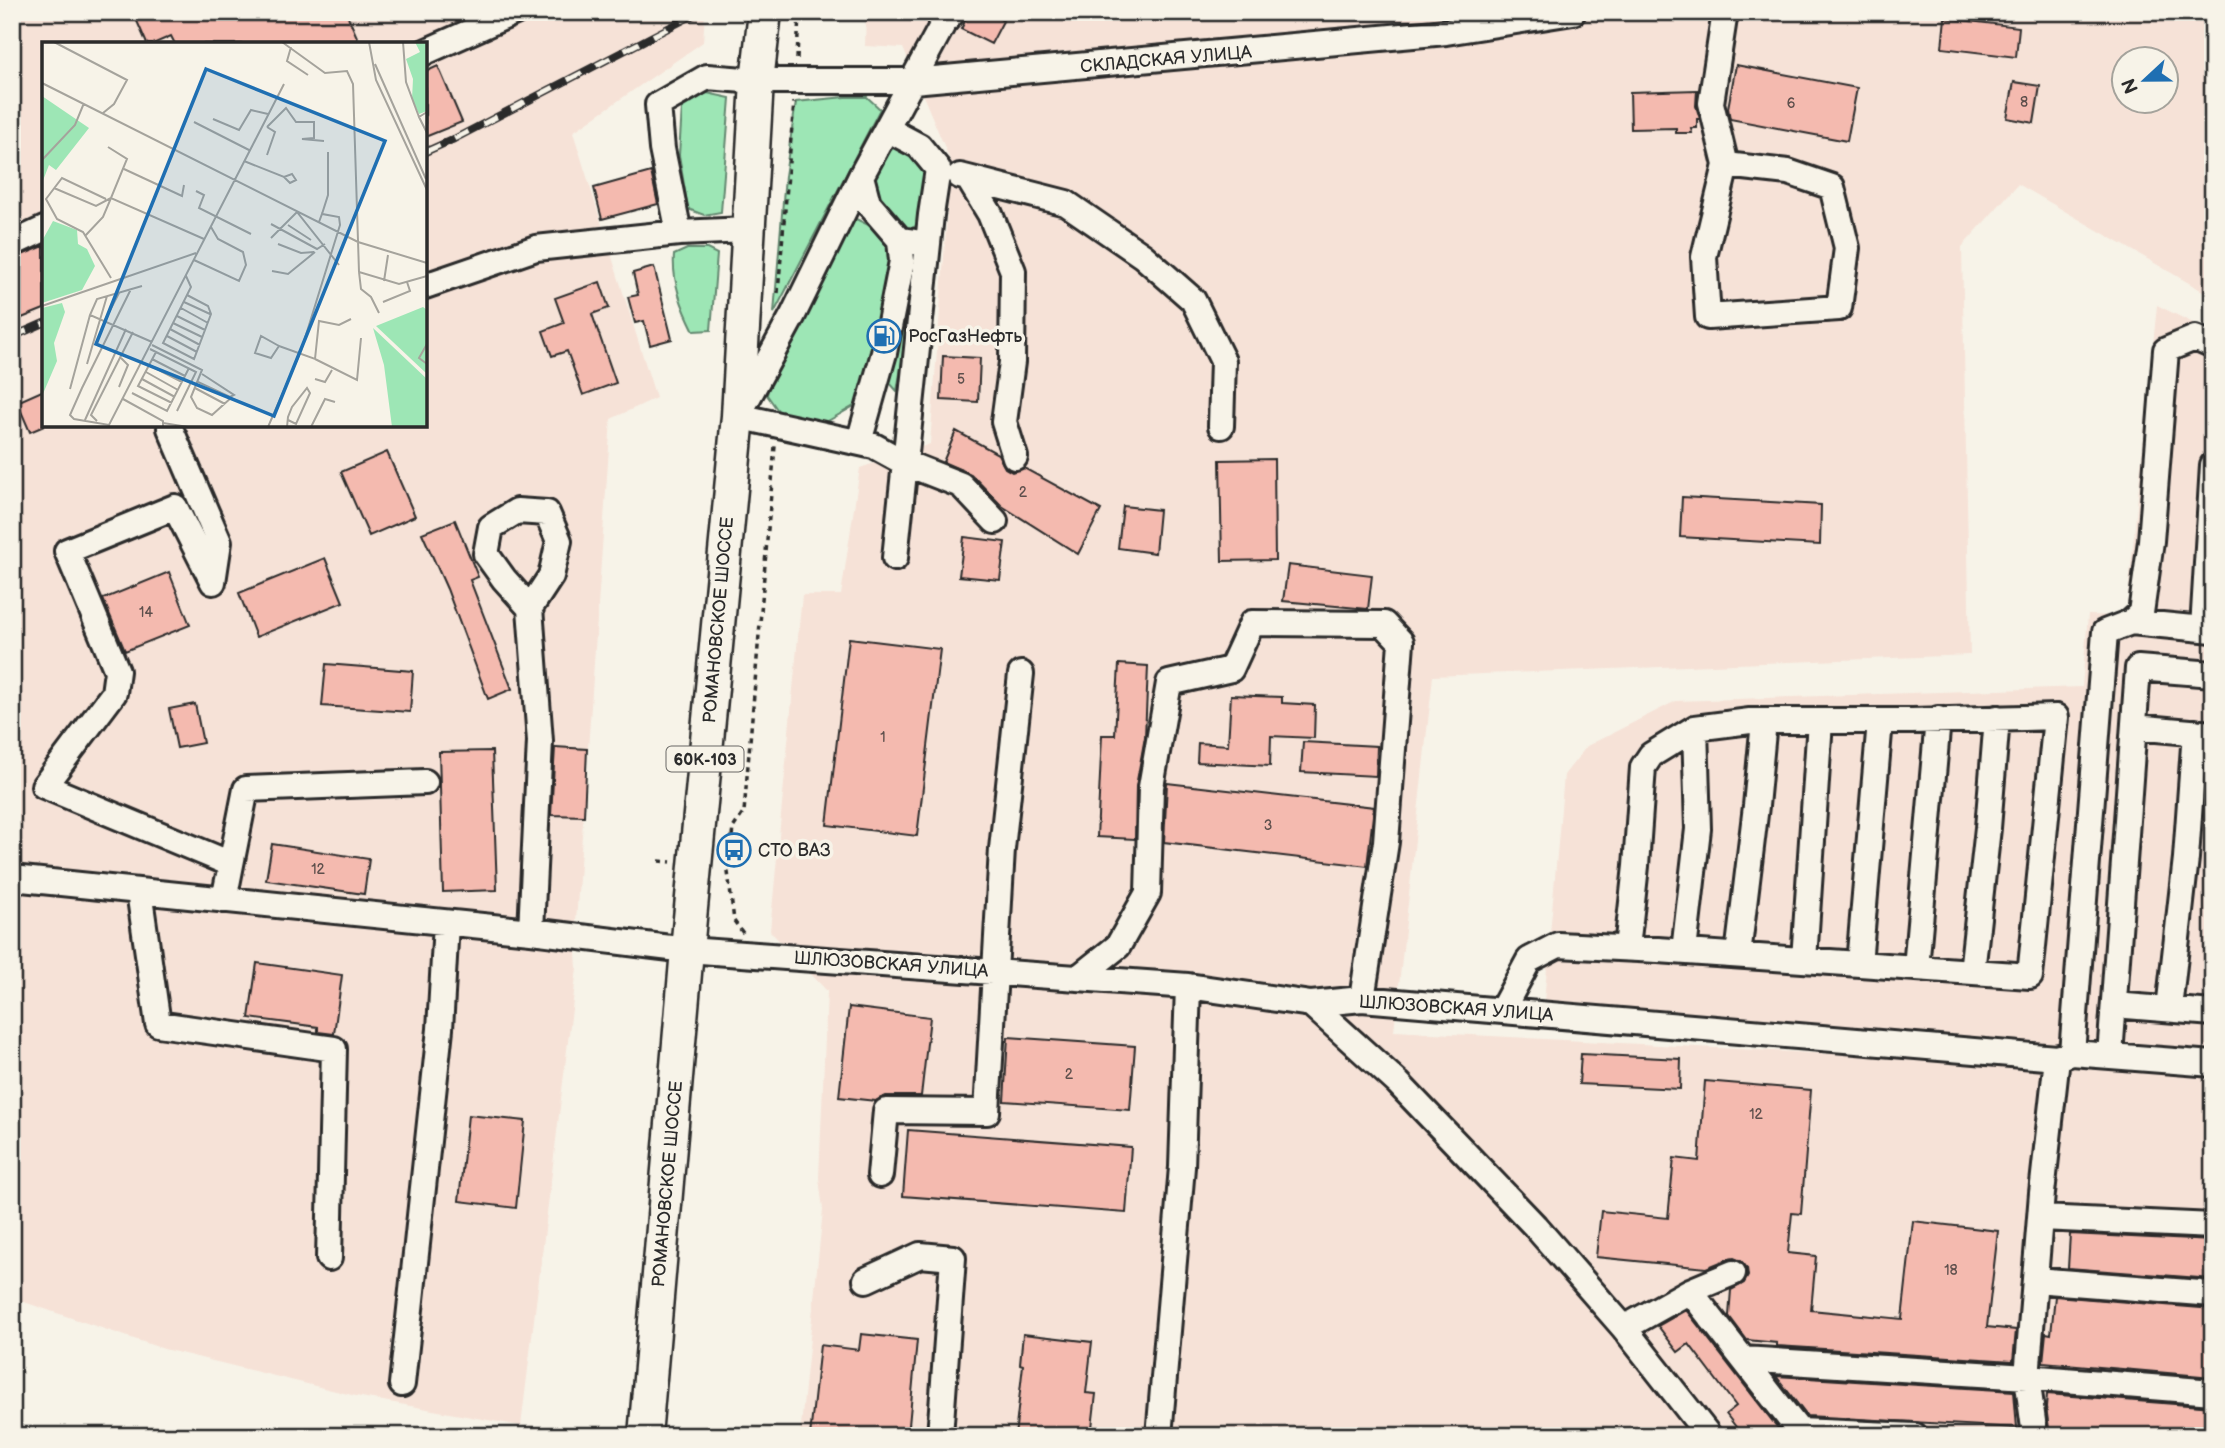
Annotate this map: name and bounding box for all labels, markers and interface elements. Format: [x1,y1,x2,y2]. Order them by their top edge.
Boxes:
inset map [42,42,427,427]
street label: СКЛАДСКАЯ УЛИЦА [1079,42,1253,77]
north arrow [2110,46,2180,116]
text: N [2117,75,2144,97]
house number: 8 [2020,94,2028,111]
house number: 6 [1787,95,1796,112]
fuel station icon: РосГазНефть [865,317,903,355]
place label: РосГазНефть [908,326,1022,347]
house number: 5 [957,371,965,388]
house number: 2 [1019,484,1028,501]
street label: РОМАНОВСКОЕ ШОССЕ [699,516,738,724]
house number: 14 [139,604,153,621]
house number: 1 [880,729,886,746]
road number: 60К-103 [666,746,744,772]
house number: 3 [1264,817,1272,834]
bus stop icon: СТО ВАЗ [715,831,753,869]
place label: СТО ВАЗ [758,840,831,861]
house number: 12 [311,861,326,878]
street label: ШЛЮЗОВСКАЯ УЛИЦА [793,947,989,982]
street label: ШЛЮЗОВСКАЯ УЛИЦА [1358,991,1554,1026]
house number: 2 [1065,1066,1074,1083]
street label: РОМАНОВСКОЕ ШОССЕ [648,1080,687,1288]
house number: 12 [1749,1106,1764,1123]
house number: 18 [1944,1262,1958,1279]

